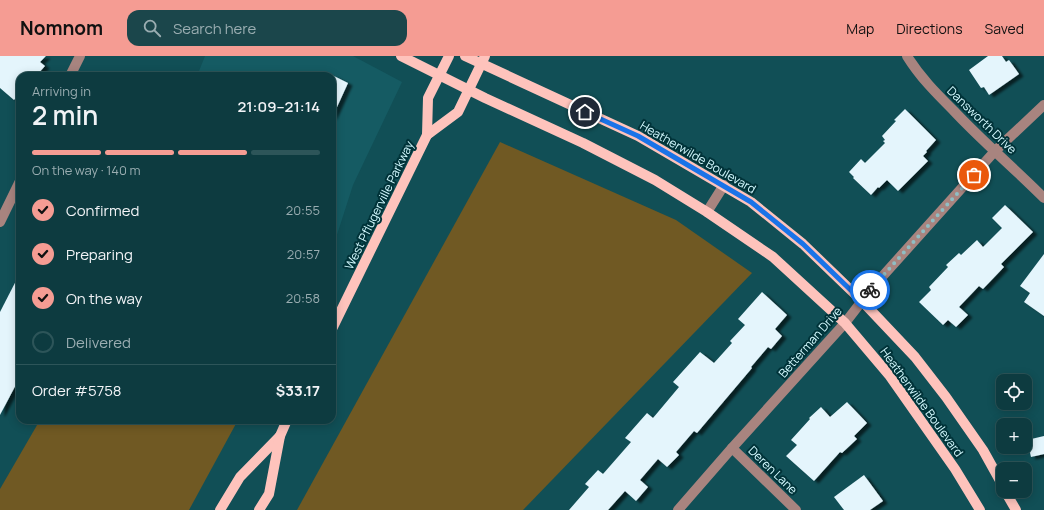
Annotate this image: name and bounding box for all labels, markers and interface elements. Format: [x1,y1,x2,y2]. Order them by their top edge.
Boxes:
search box [127,10,407,46]
text: Nomnom [20,15,103,41]
icon: search [141,17,163,39]
text: Search here [173,18,256,39]
text: Map [846,19,874,38]
text: Directions [896,19,963,38]
text: Saved [985,19,1024,38]
text: Arriving in [32,82,91,100]
street label: Dansworth Drive [943,82,1021,158]
pin [568,95,602,129]
text: 21:09–21:14 [237,96,320,117]
text: 2 min [32,97,98,133]
icon: home [574,101,596,123]
street label: Heatherwilde Boulevard [637,117,759,197]
street label: West Pflugerville Parkway [340,137,418,272]
pin [957,158,991,192]
text: On the way · 140 m [32,161,141,179]
icon: bag [963,164,985,186]
icon: check [32,199,54,221]
text: Confirmed [66,200,139,221]
text: 20:55 [286,201,320,219]
icon: check [32,243,54,265]
text: Preparing [66,244,133,265]
text: 20:57 [287,245,320,263]
courier [850,270,890,310]
icon: bike [859,279,881,301]
icon: check [32,287,54,309]
text: On the way [66,288,142,309]
text: 20:58 [286,289,320,307]
street label: Betterman Drive [774,303,846,381]
text: Delivered [66,332,131,353]
street label: Heatherwilde Boulevard [877,344,967,460]
map controls [996,374,1032,498]
button: locate [996,374,1032,410]
text: Order #5758 [32,380,122,401]
text: $33.17 [276,380,320,401]
button: + [996,418,1032,454]
street label: Deren Lane [745,442,801,498]
button: − [996,462,1032,498]

